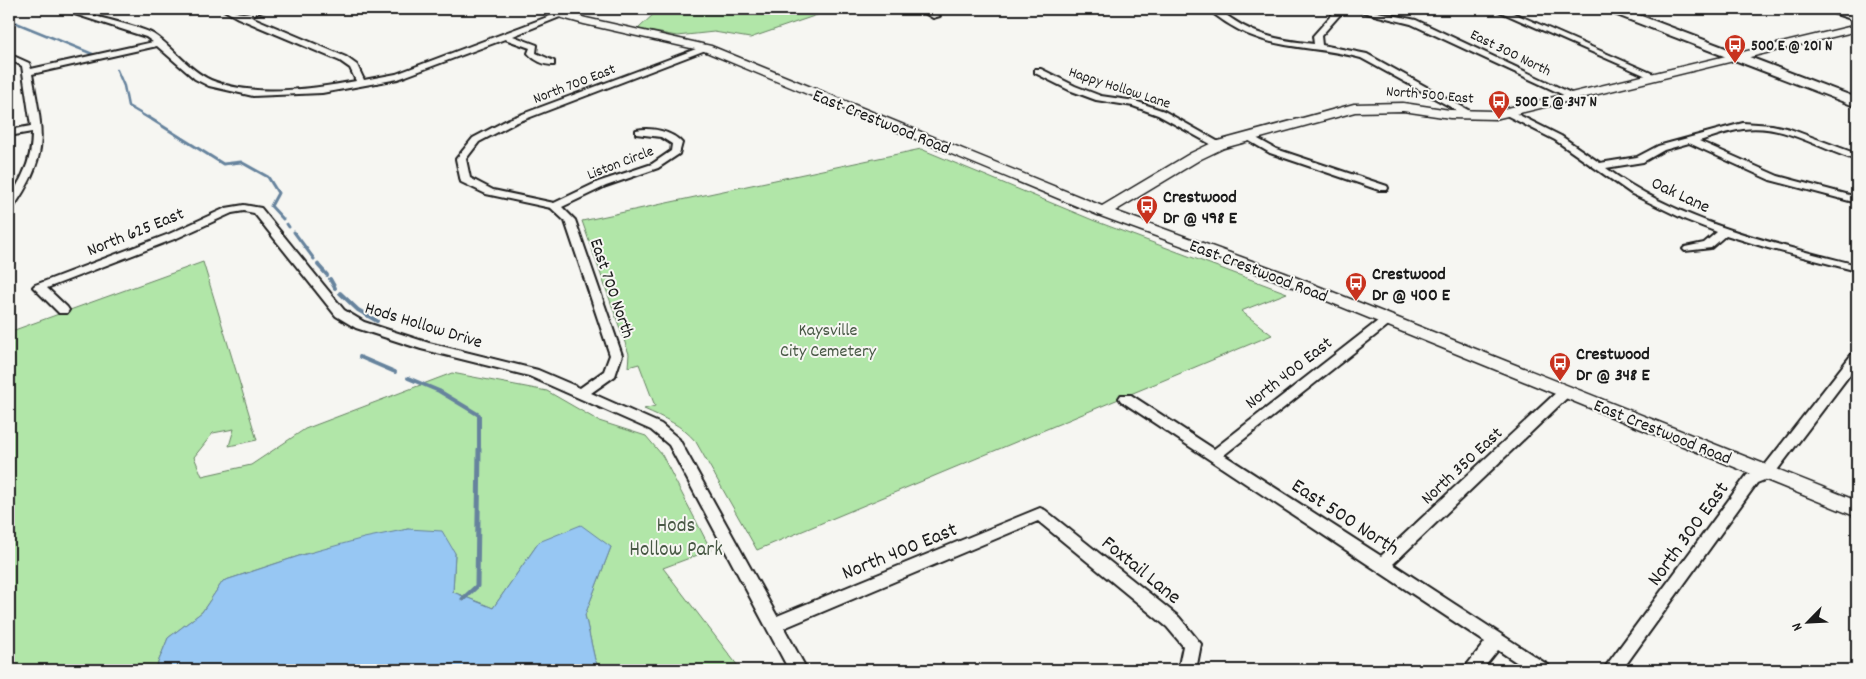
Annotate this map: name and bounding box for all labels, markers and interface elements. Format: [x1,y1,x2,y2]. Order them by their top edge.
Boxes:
street label: East 300 North [1466,25,1554,83]
bus stop icon: 500 E @ 201 N [1723,33,1747,64]
place label: 500 E @ 201 N [1751,36,1832,58]
street label: North 700 East [530,59,620,111]
street label: Happy Hollow Lane [1066,62,1174,116]
street label: North 500 East [1385,81,1475,111]
street label: East Crestwood Road [808,84,954,162]
bus stop icon: 500 E @ 347 N [1487,89,1511,120]
place label: 500 E @ 347 N [1515,92,1597,114]
street label: Liston Circle [584,141,658,187]
street label: Oak Lane [1646,172,1714,221]
place label: Crestwood Dr @ 498 E [1163,186,1238,232]
bus stop icon: Crestwood Dr @ 498 E [1135,194,1159,225]
street label: North 625 East [84,202,188,264]
street label: East Crestwood Road [1185,234,1331,310]
street label: East 700 North [582,236,639,342]
place label: Crestwood Dr @ 400 E [1372,263,1451,309]
bus stop icon: Crestwood Dr @ 400 E [1344,271,1368,302]
street label: Hods Hollow Drive [361,297,485,356]
park label: Kaysville City Cemetery [780,319,877,365]
street label: North 400 East [1241,332,1339,416]
place label: Crestwood Dr @ 348 E [1576,343,1650,389]
bus stop icon: Crestwood Dr @ 348 E [1548,351,1572,382]
street label: East Crestwood Road [1589,394,1735,472]
street label: North 350 East [1416,422,1509,511]
street label: East 500 North [1285,472,1404,565]
street label: North 300 East [1641,476,1738,593]
park label: Hods Hollow Park [629,512,723,566]
street label: North 400 East [838,516,963,590]
street label: Foxtail Lane [1094,530,1187,613]
north arrow [1784,596,1834,646]
text: N [1787,619,1808,634]

